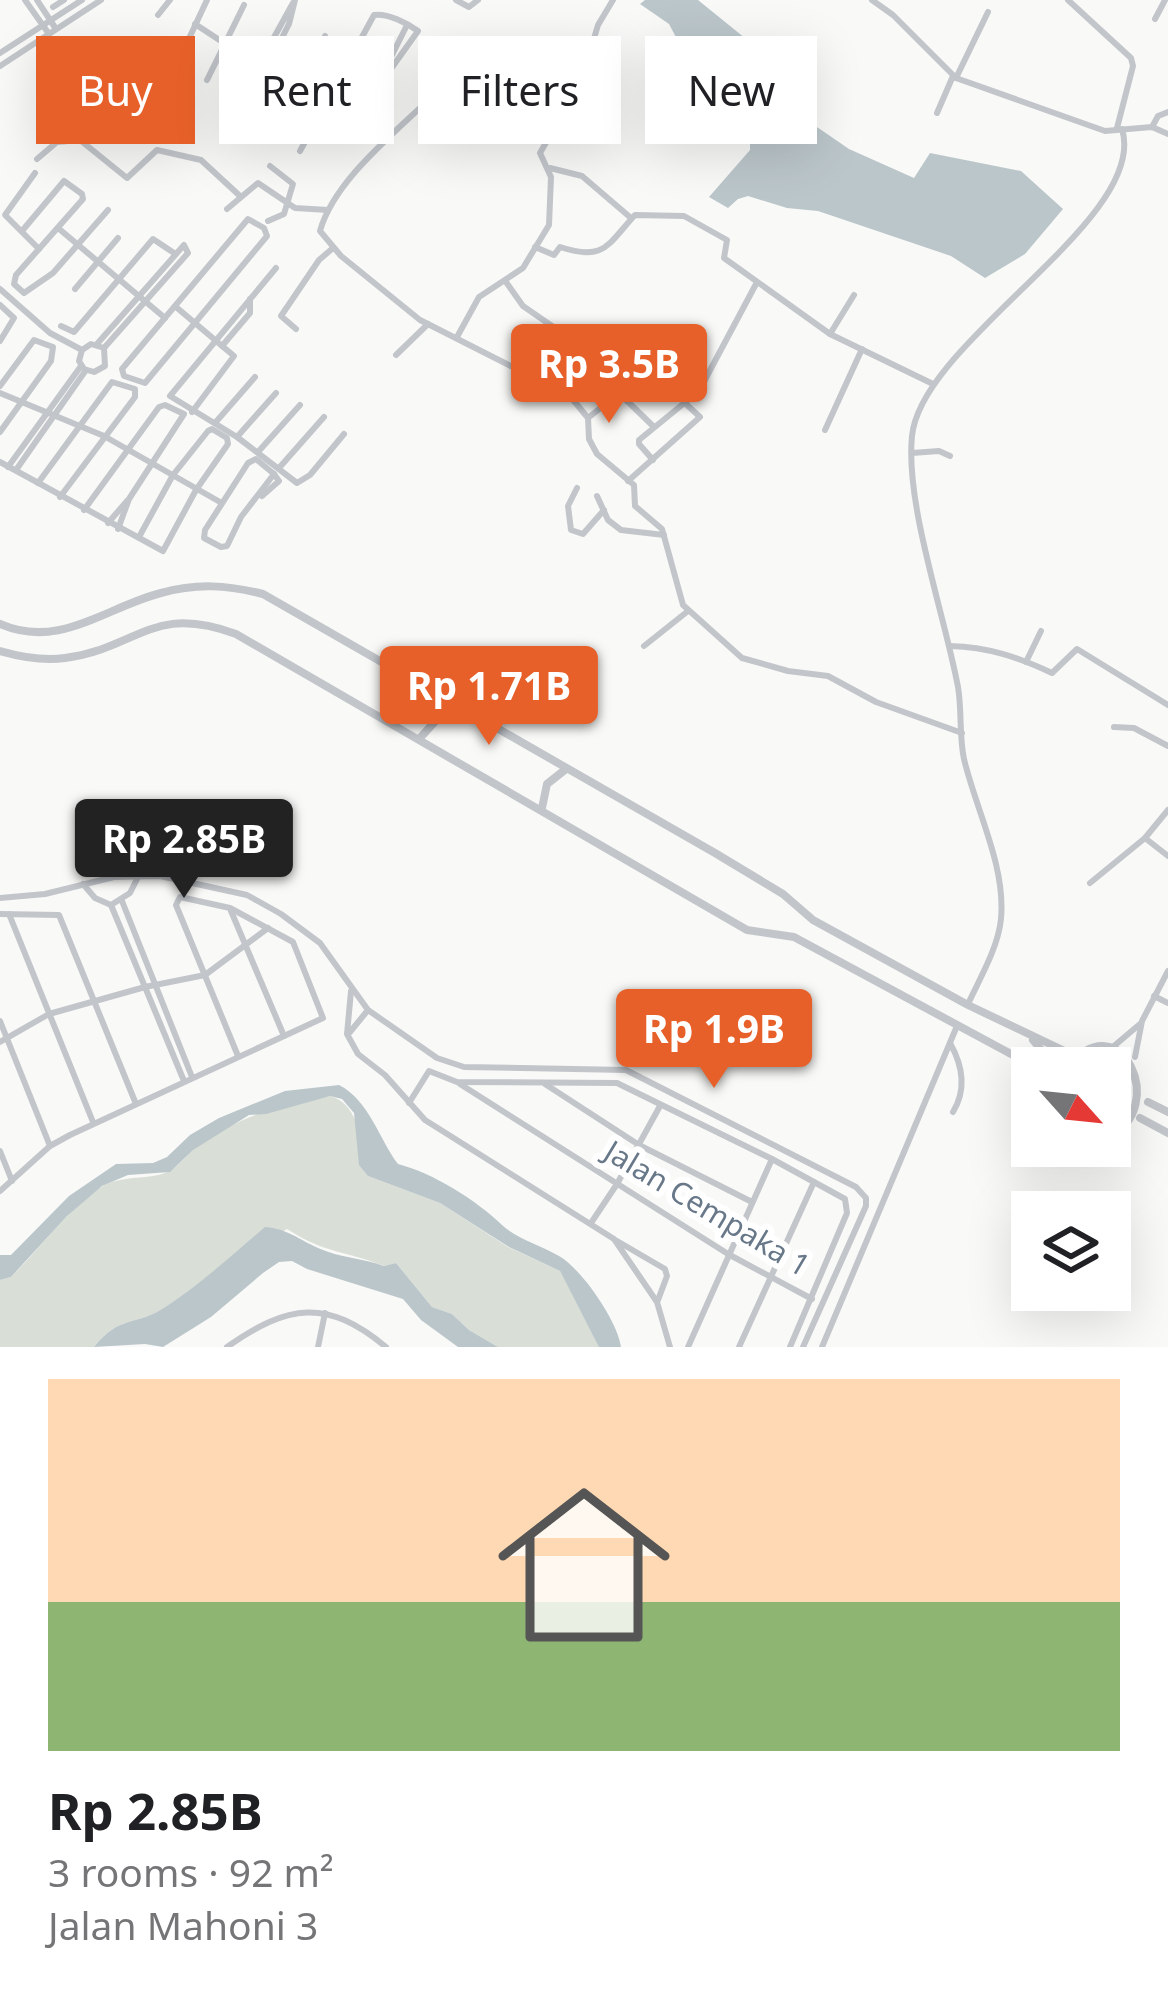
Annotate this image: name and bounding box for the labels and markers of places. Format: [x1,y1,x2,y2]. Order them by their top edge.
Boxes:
pin: Rp 3.5B [498,324,720,426]
pin: Rp 1.71B [365,646,613,748]
pin: Rp 2.85B [60,799,308,901]
pin: Rp 1.9B [603,989,825,1091]

